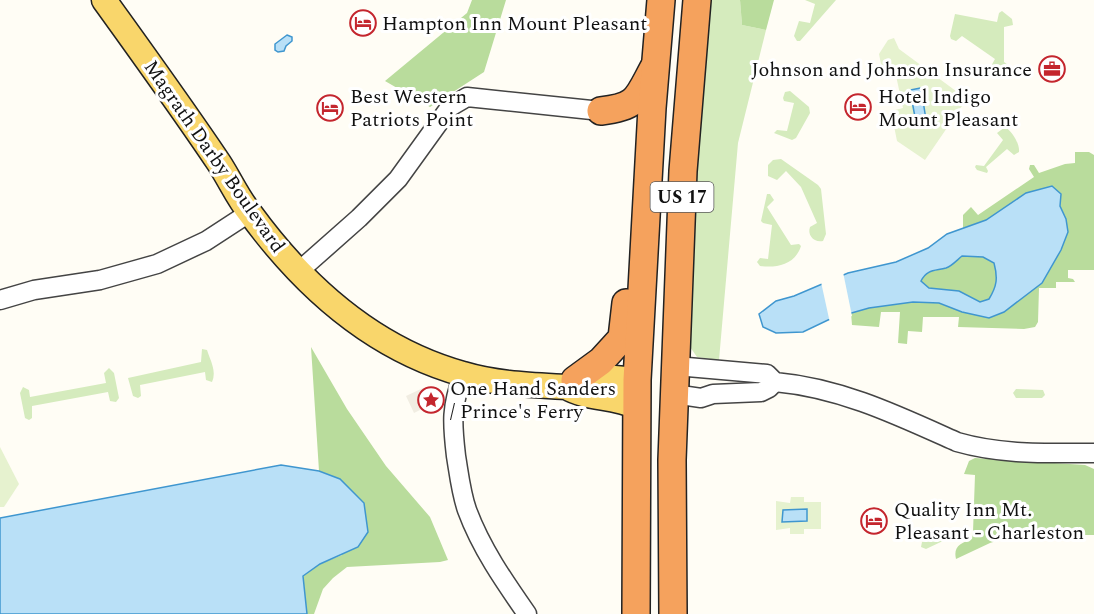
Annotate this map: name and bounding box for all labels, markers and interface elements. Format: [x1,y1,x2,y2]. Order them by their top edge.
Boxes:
hotel icon: Hampton Inn Mount Pleasant [348,8,378,38]
place label: Hampton Inn Mount Pleasant [382,9,647,39]
street label: Magrath Darby Boulevard [136,54,292,259]
office icon: Johnson and Johnson Insurance [1037,54,1067,84]
place label: Johnson and Johnson Insurance [751,55,1032,85]
place label: Best Western Patriots Point [350,82,473,135]
place label: Hotel Indigo Mount Pleasant [878,82,1018,135]
hotel icon: Hotel Indigo Mount Pleasant [843,92,873,122]
hotel icon: Best Western Patriots Point [315,93,345,123]
road number: US 17 [650,182,714,212]
place label: One Hand Sanders / Prince's Ferry [450,374,616,427]
place icon: One Hand Sanders / Prince's Ferry [416,385,446,415]
place label: Quality Inn Mt. Pleasant - Charleston [894,495,1084,548]
hotel icon: Quality Inn Mt. Pleasant - Charleston [859,506,889,536]

